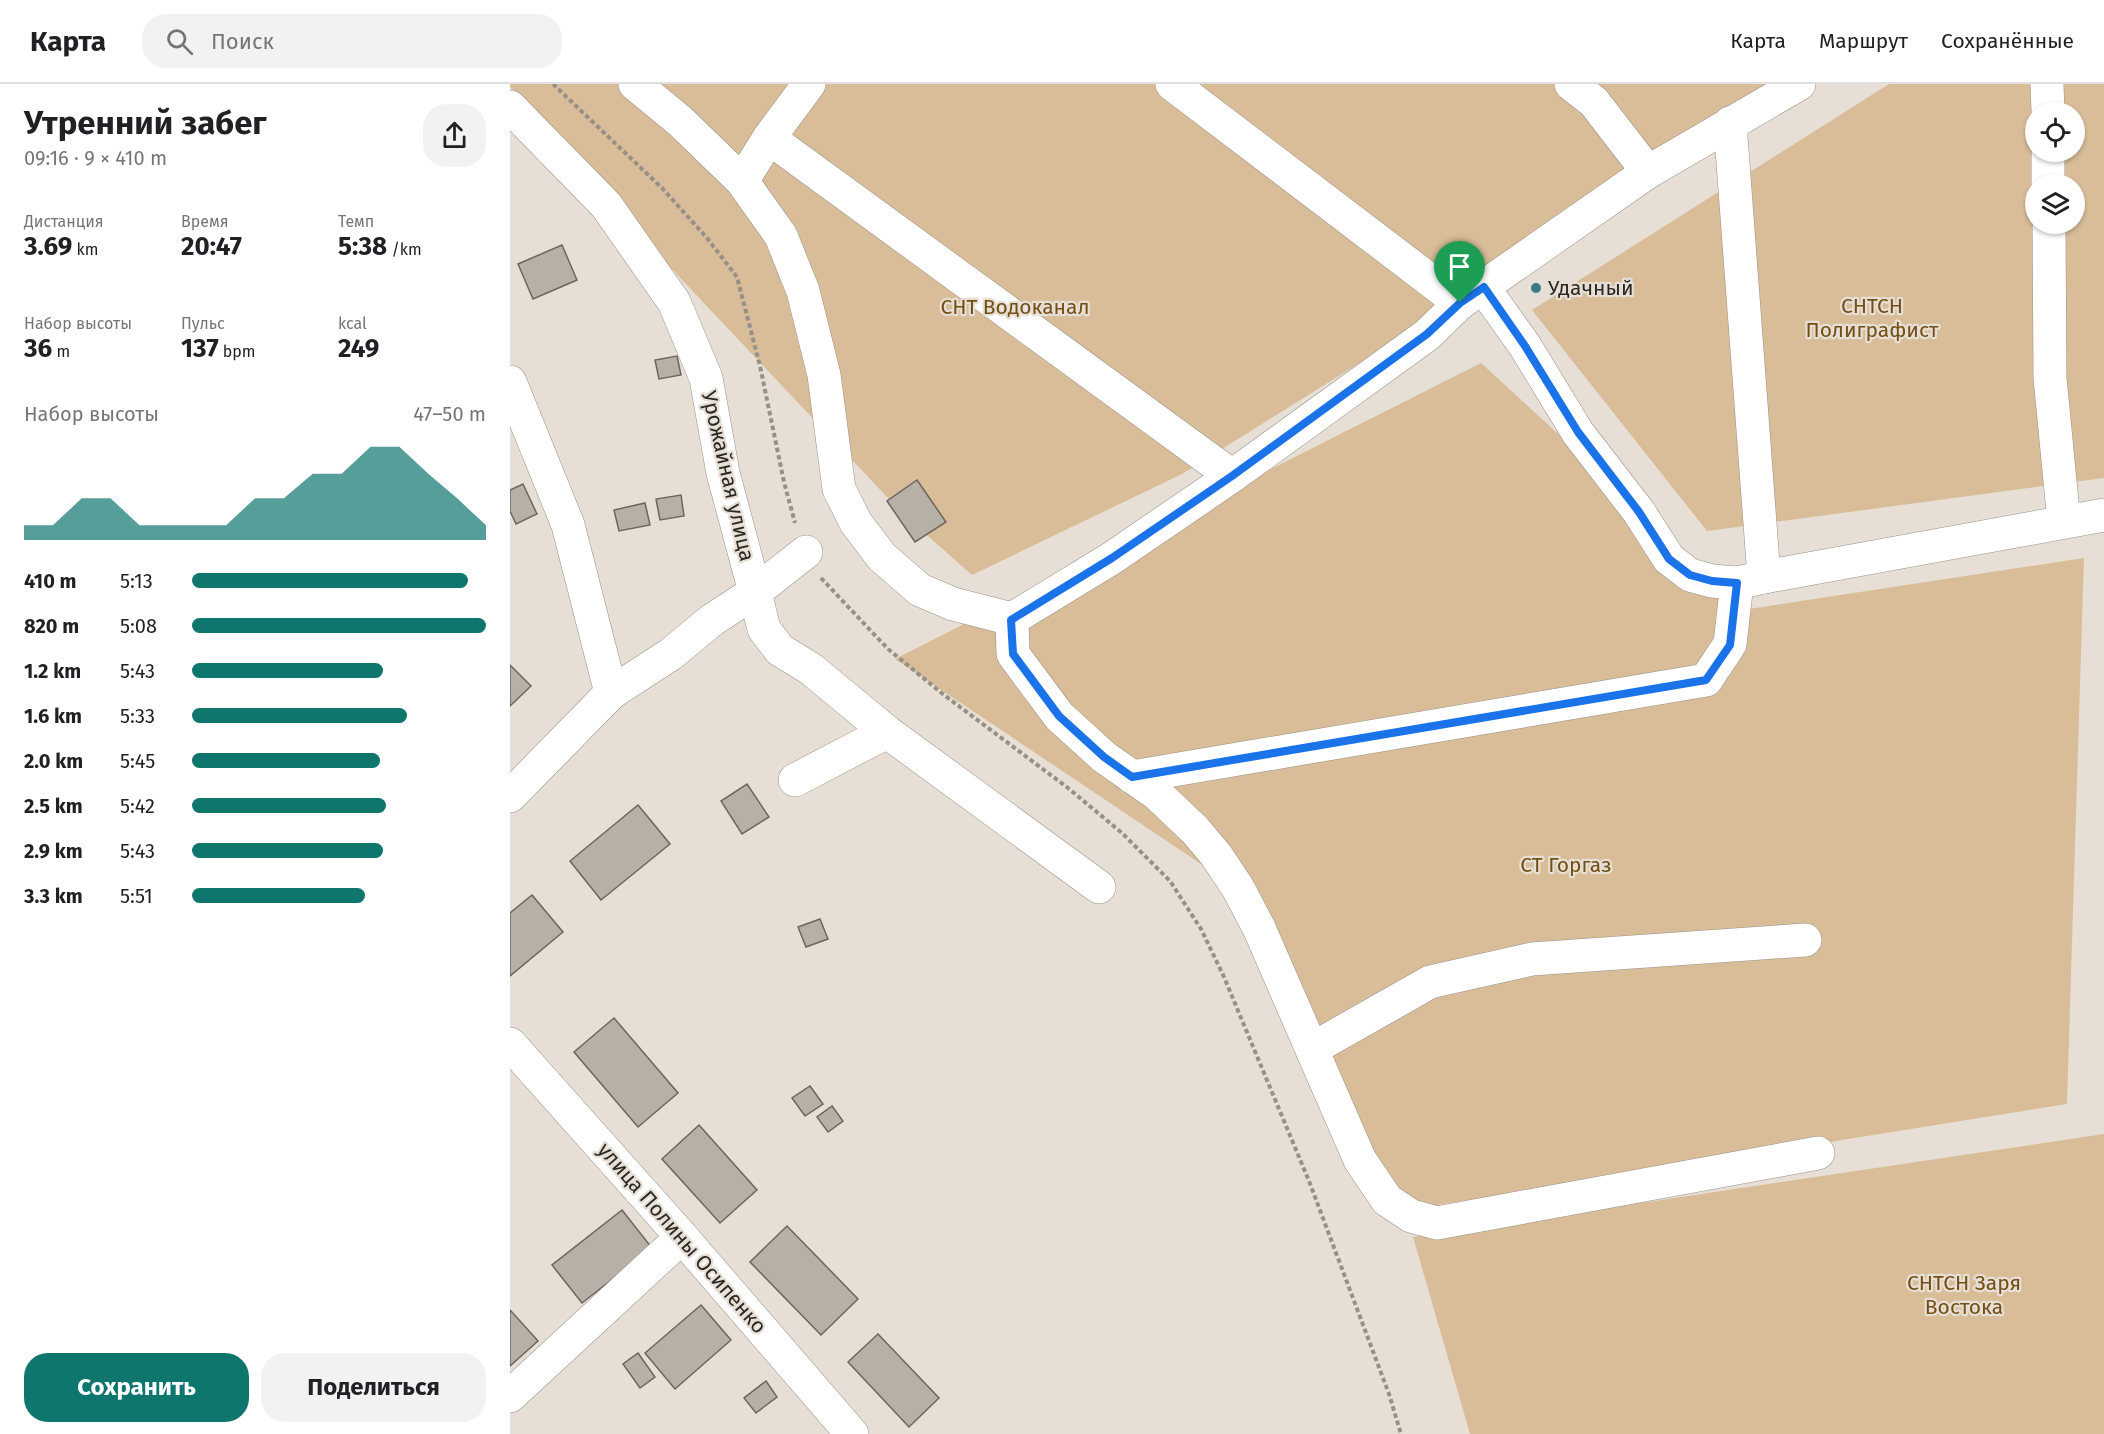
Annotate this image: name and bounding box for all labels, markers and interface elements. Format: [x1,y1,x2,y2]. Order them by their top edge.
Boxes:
search box [142,14,562,68]
text: Карта [30,25,106,58]
icon: search [163,25,196,58]
text: Поиск [211,28,274,55]
text: Карта [1730,28,1786,54]
text: Маршрут [1819,28,1908,54]
text: Сохранённые [1941,28,2074,54]
map controls [2025,102,2085,234]
button: locate [2025,102,2085,162]
text: Утренний забег [24,103,267,143]
button: share [423,104,486,167]
text: 09:16 · 9 × 410 m [24,146,167,170]
button: layers [2025,174,2085,234]
text: Дистанция [24,212,104,231]
text: Время [181,212,229,231]
text: Темп [338,212,374,231]
text: 3.69 [24,231,72,262]
text: 20:47 [181,231,242,262]
text: 5:38 [338,231,387,262]
text: km [72,240,99,259]
text: /km [387,240,422,259]
pin [1434,241,1485,303]
icon: arrive [1443,250,1476,283]
place label: Удачный [1548,275,1634,301]
marker: Удачный [1529,281,1543,295]
park label: СНТСН Полиграфист [1806,293,1939,343]
park label: СНТ Водоканал [940,294,1090,320]
text: Набор высоты [24,314,132,333]
text: Пульс [181,314,225,333]
text: kcal [338,314,367,333]
text: 36 [24,333,52,364]
text: 137 [181,333,219,364]
text: 249 [338,333,379,364]
text: m [52,342,70,361]
text: bpm [219,342,256,361]
street label: Урожайная улица [696,388,760,564]
text: Набор высоты [24,402,159,426]
text: 47–50 m [413,402,486,426]
text: 410 m [24,569,76,593]
text: 5:13 [120,569,153,593]
text: 820 m [24,614,79,638]
text: 5:08 [120,614,157,638]
text: 1.2 km [24,659,81,683]
text: 5:43 [120,659,155,683]
text: 1.6 km [24,704,82,728]
text: 5:33 [120,704,155,728]
text: 2.0 km [24,749,83,773]
text: 5:45 [120,749,155,773]
text: 2.5 km [24,794,83,818]
text: 5:42 [120,794,155,818]
text: 2.9 km [24,839,83,863]
text: 5:43 [120,839,155,863]
park label: СТ Горгаз [1520,852,1612,878]
text: 3.3 km [24,884,83,908]
text: 5:51 [120,884,153,908]
street label: улица Полины Осипенко [592,1137,772,1339]
park label: СНТСН Заря Востока [1907,1270,2021,1320]
button: Сохранить [24,1353,249,1422]
button: Поделиться [261,1353,486,1422]

